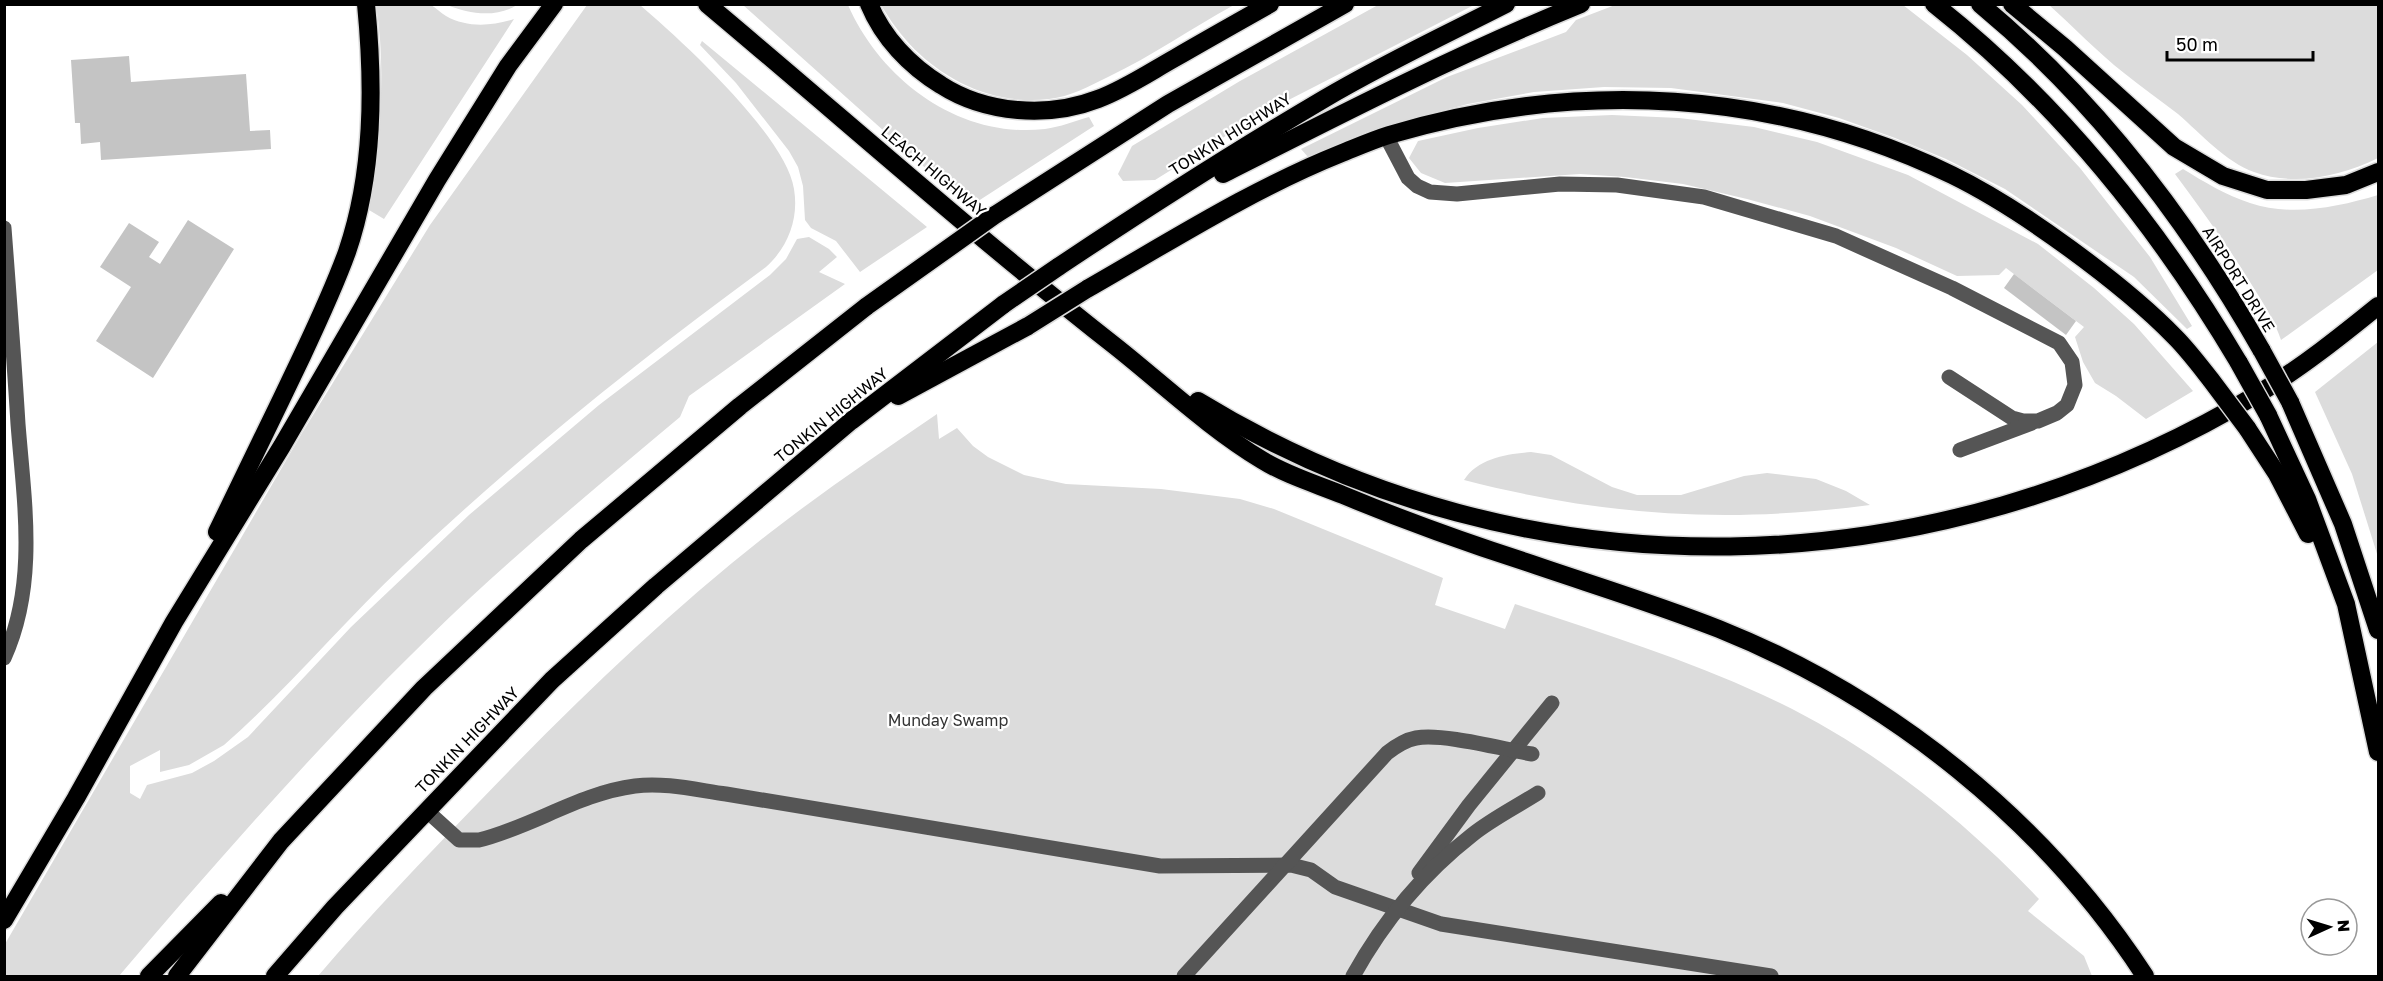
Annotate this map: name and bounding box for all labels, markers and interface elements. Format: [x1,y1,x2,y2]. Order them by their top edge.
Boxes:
scale bar [2167,24,2312,62]
text: 50 m [2176,33,2218,55]
street label: TONKIN HIGHWAY [1165,88,1295,180]
street label: LEACH HIGHWAY [878,121,991,221]
street label: AIRPORT DRIVE [2198,222,2280,336]
street label: TONKIN HIGHWAY [770,363,892,467]
street label: TONKIN HIGHWAY [411,682,523,797]
park label: Munday Swamp [888,710,1008,730]
north arrow [2299,897,2359,957]
text: N [2334,919,2354,933]

